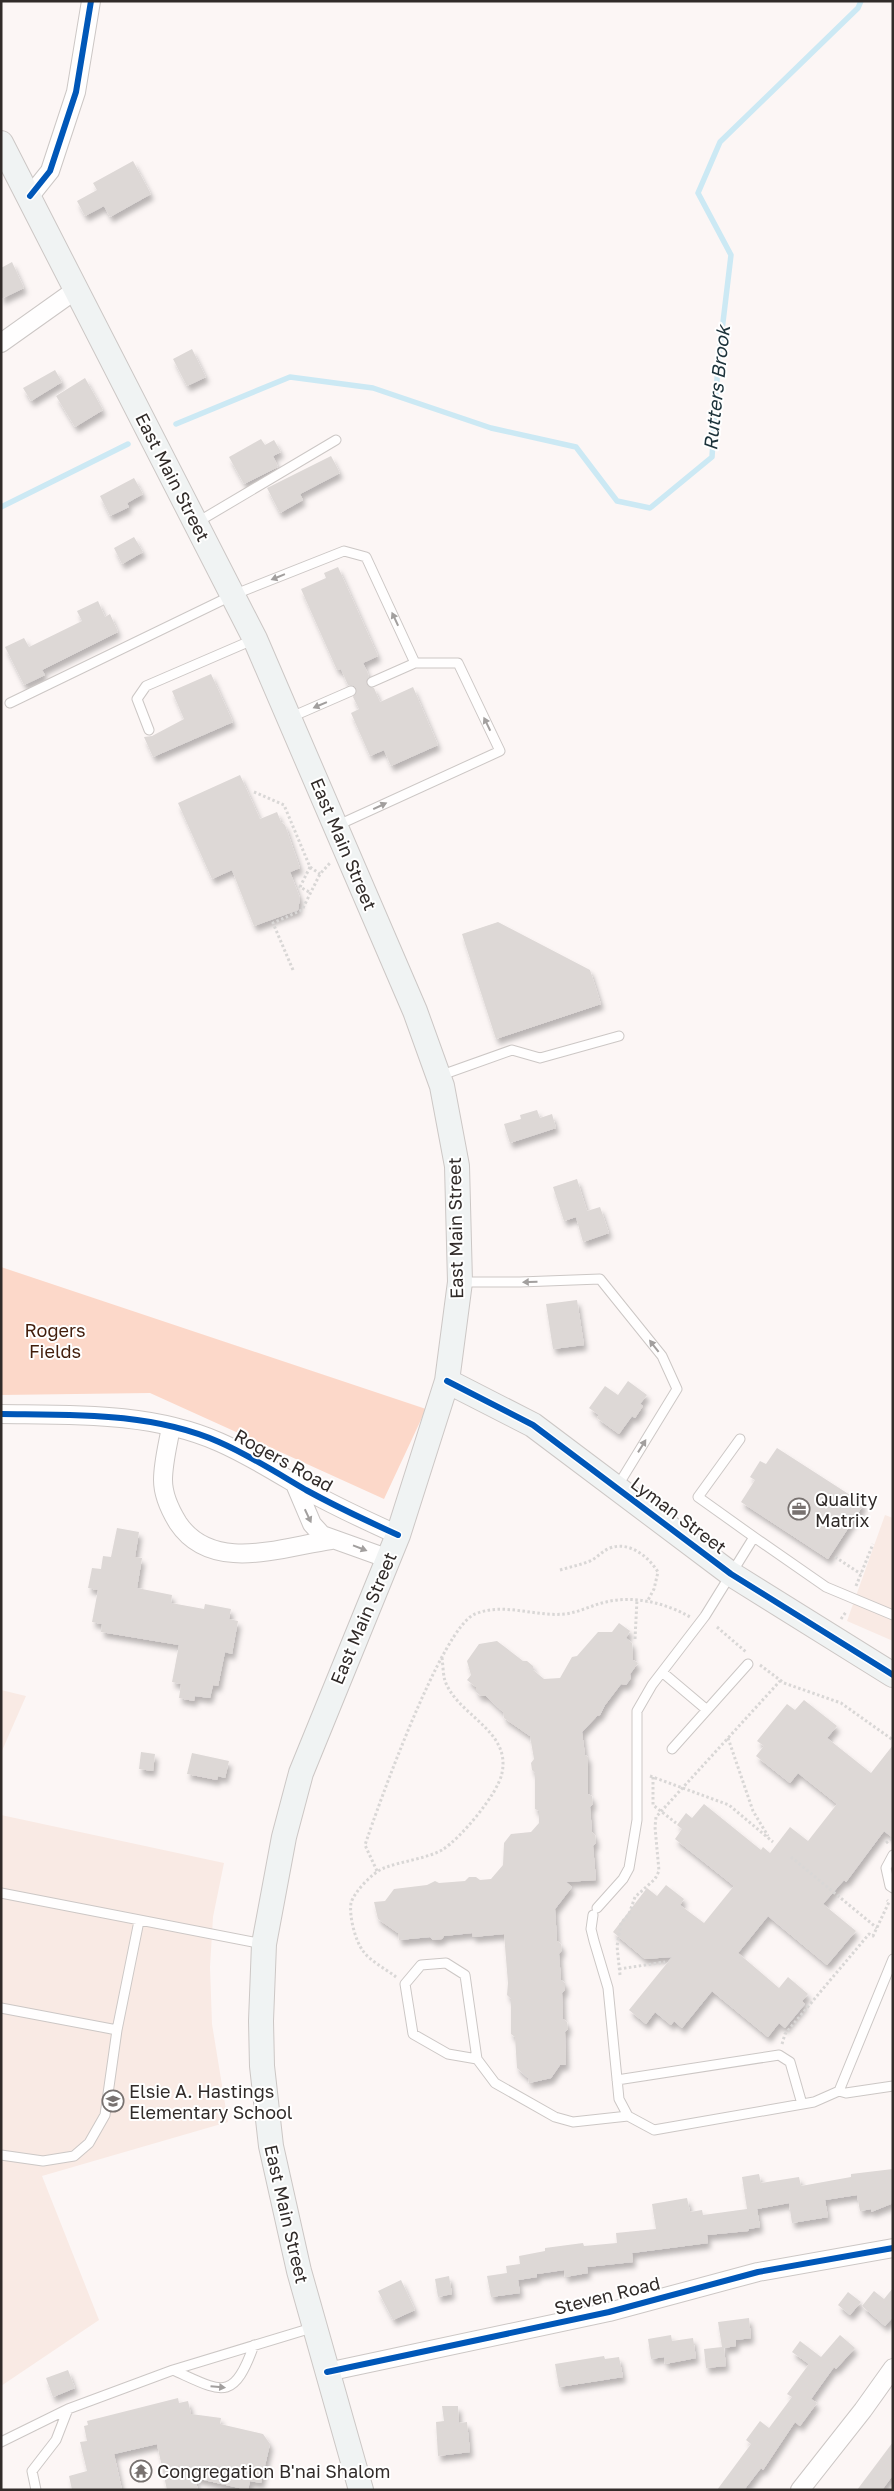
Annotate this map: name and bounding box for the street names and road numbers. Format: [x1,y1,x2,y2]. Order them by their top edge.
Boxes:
street label: East Main Street [131,409,215,545]
street label: East Main Street [306,775,382,913]
street label: East Main Street [443,1157,467,1299]
street label: Rogers Road [231,1424,337,1496]
street label: Lyman Street [627,1472,731,1558]
street label: East Main Street [325,1549,401,1687]
street label: East Main Street [260,2143,314,2285]
street label: Steven Road [552,2271,662,2319]

